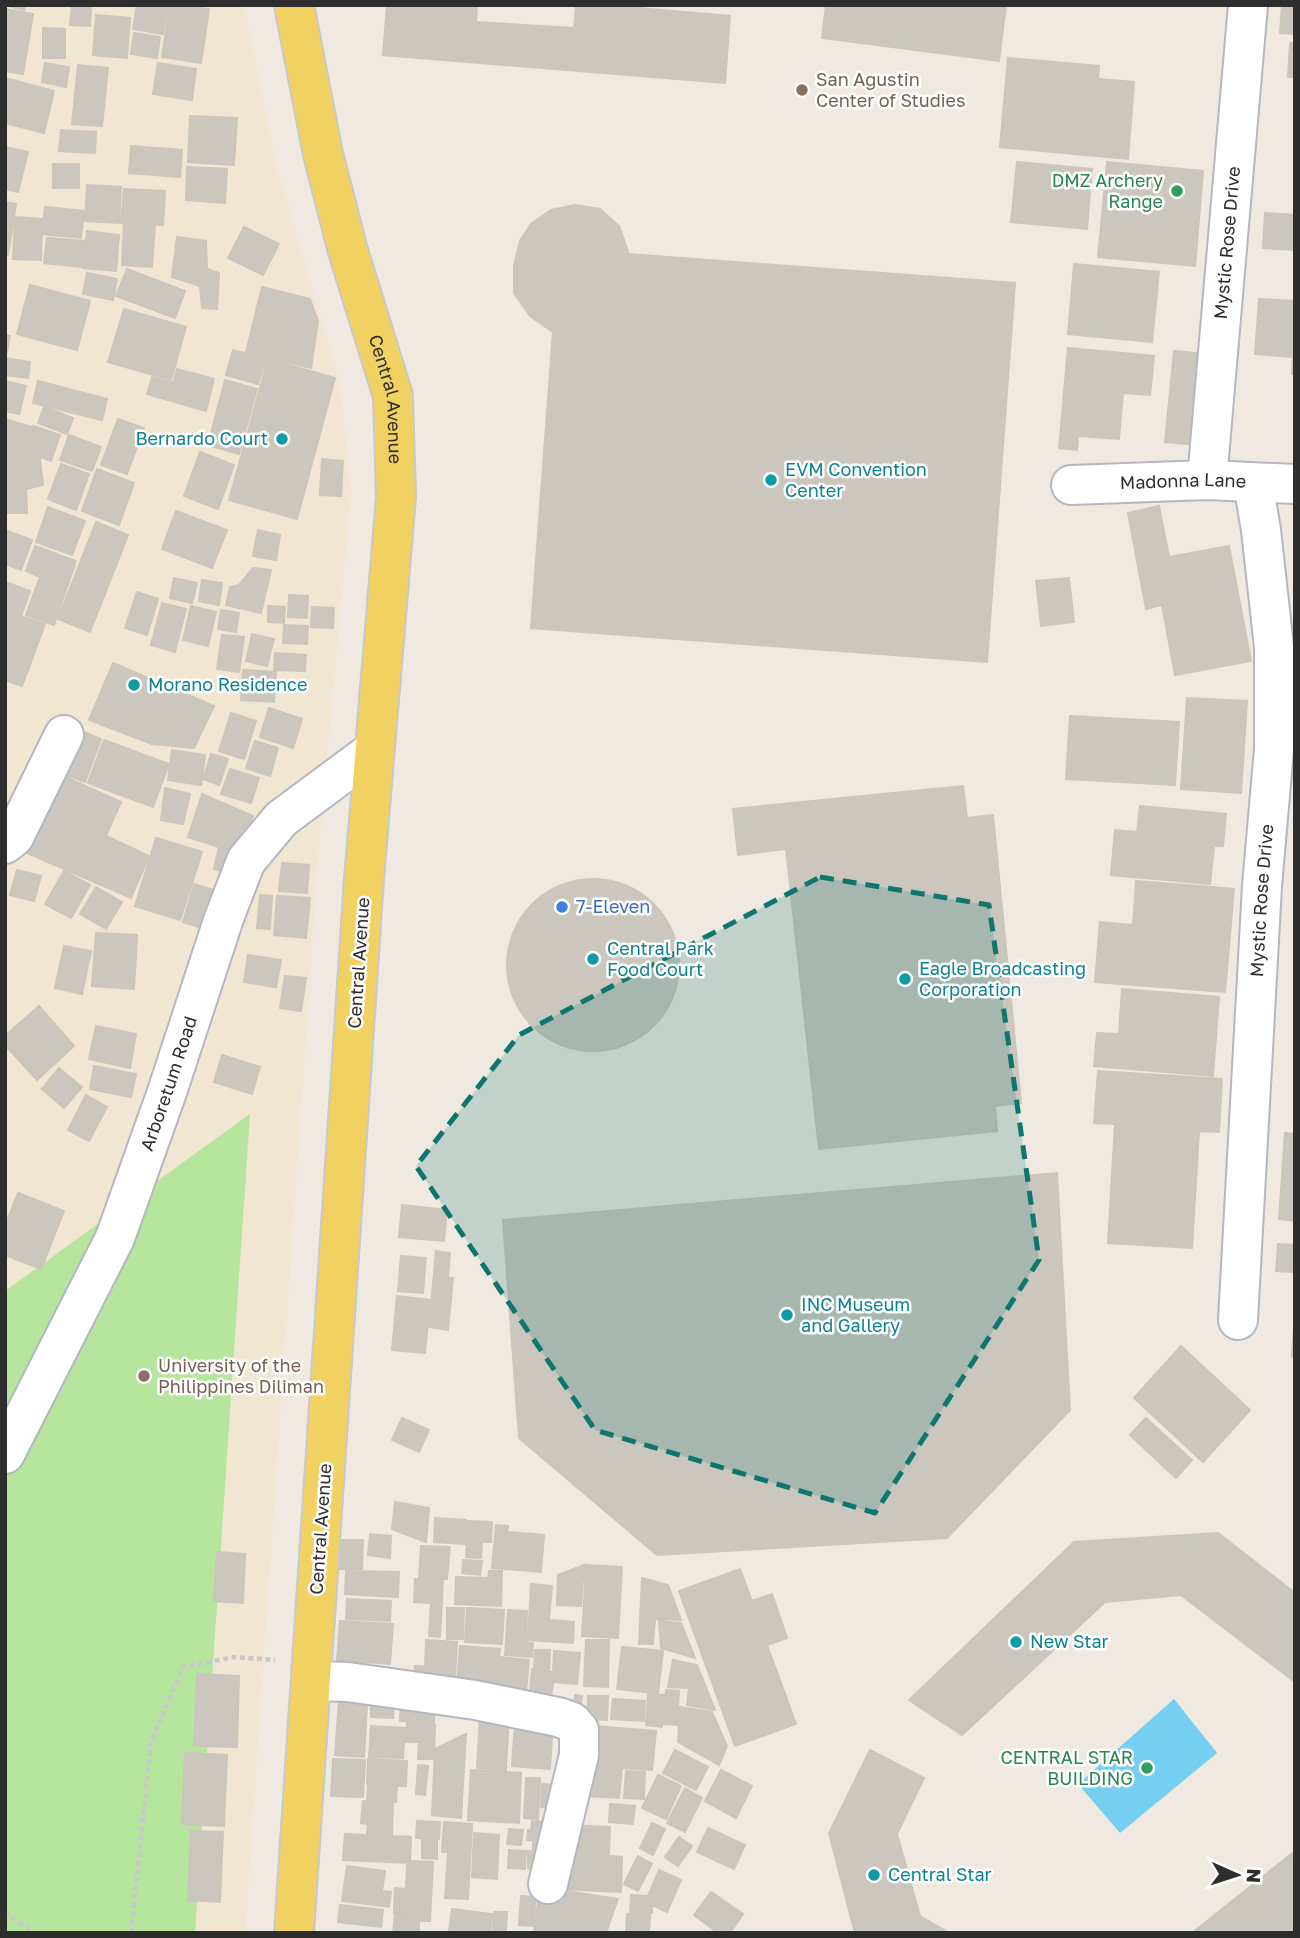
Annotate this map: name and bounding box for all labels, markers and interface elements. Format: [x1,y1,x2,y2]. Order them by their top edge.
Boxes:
place label: San Agustin Center of Studies [816,68,966,111]
marker: San Agustin Center of Studies [794,82,810,98]
street label: Mystic Rose Drive [1209,165,1244,320]
place label: DMZ Archery Range [1052,169,1163,212]
marker: DMZ Archery Range [1169,183,1185,199]
street label: Central Avenue [365,332,407,464]
place label: Bernardo Court [136,427,268,449]
marker: Bernardo Court [274,431,290,447]
place label: EVM Convention Center [785,458,927,501]
street label: Madonna Lane [1119,468,1247,493]
marker: EVM Convention Center [763,472,779,488]
place label: Morano Residence [148,673,307,695]
marker: Morano Residence [126,677,142,693]
street label: Mystic Rose Drive [1245,823,1277,978]
place label: 7-Eleven [576,895,650,917]
street label: Central Avenue [342,897,374,1029]
marker: 7-Eleven [554,899,570,915]
place label: Central Park Food Court [607,937,714,980]
marker: Central Park Food Court [585,951,601,967]
place label: Eagle Broadcasting Corporation [919,957,1086,1000]
marker: Eagle Broadcasting Corporation [897,971,913,987]
street label: Arboretum Road [135,1013,201,1154]
place label: INC Museum and Gallery [801,1293,910,1336]
marker: INC Museum and Gallery [779,1307,795,1323]
place label: University of the Philippines Diliman [158,1354,324,1397]
marker: University of the Philippines Diliman [136,1368,152,1384]
street label: Central Avenue [304,1463,336,1595]
place label: New Star [1030,1630,1109,1652]
marker: New Star [1008,1634,1024,1650]
place label: CENTRAL STAR BUILDING [1001,1746,1133,1789]
marker: CENTRAL STAR BUILDING [1139,1760,1155,1776]
north arrow [1202,1840,1272,1910]
place label: Central Star [888,1863,992,1885]
marker: Central Star [866,1867,882,1883]
text: N [1243,1868,1266,1884]

